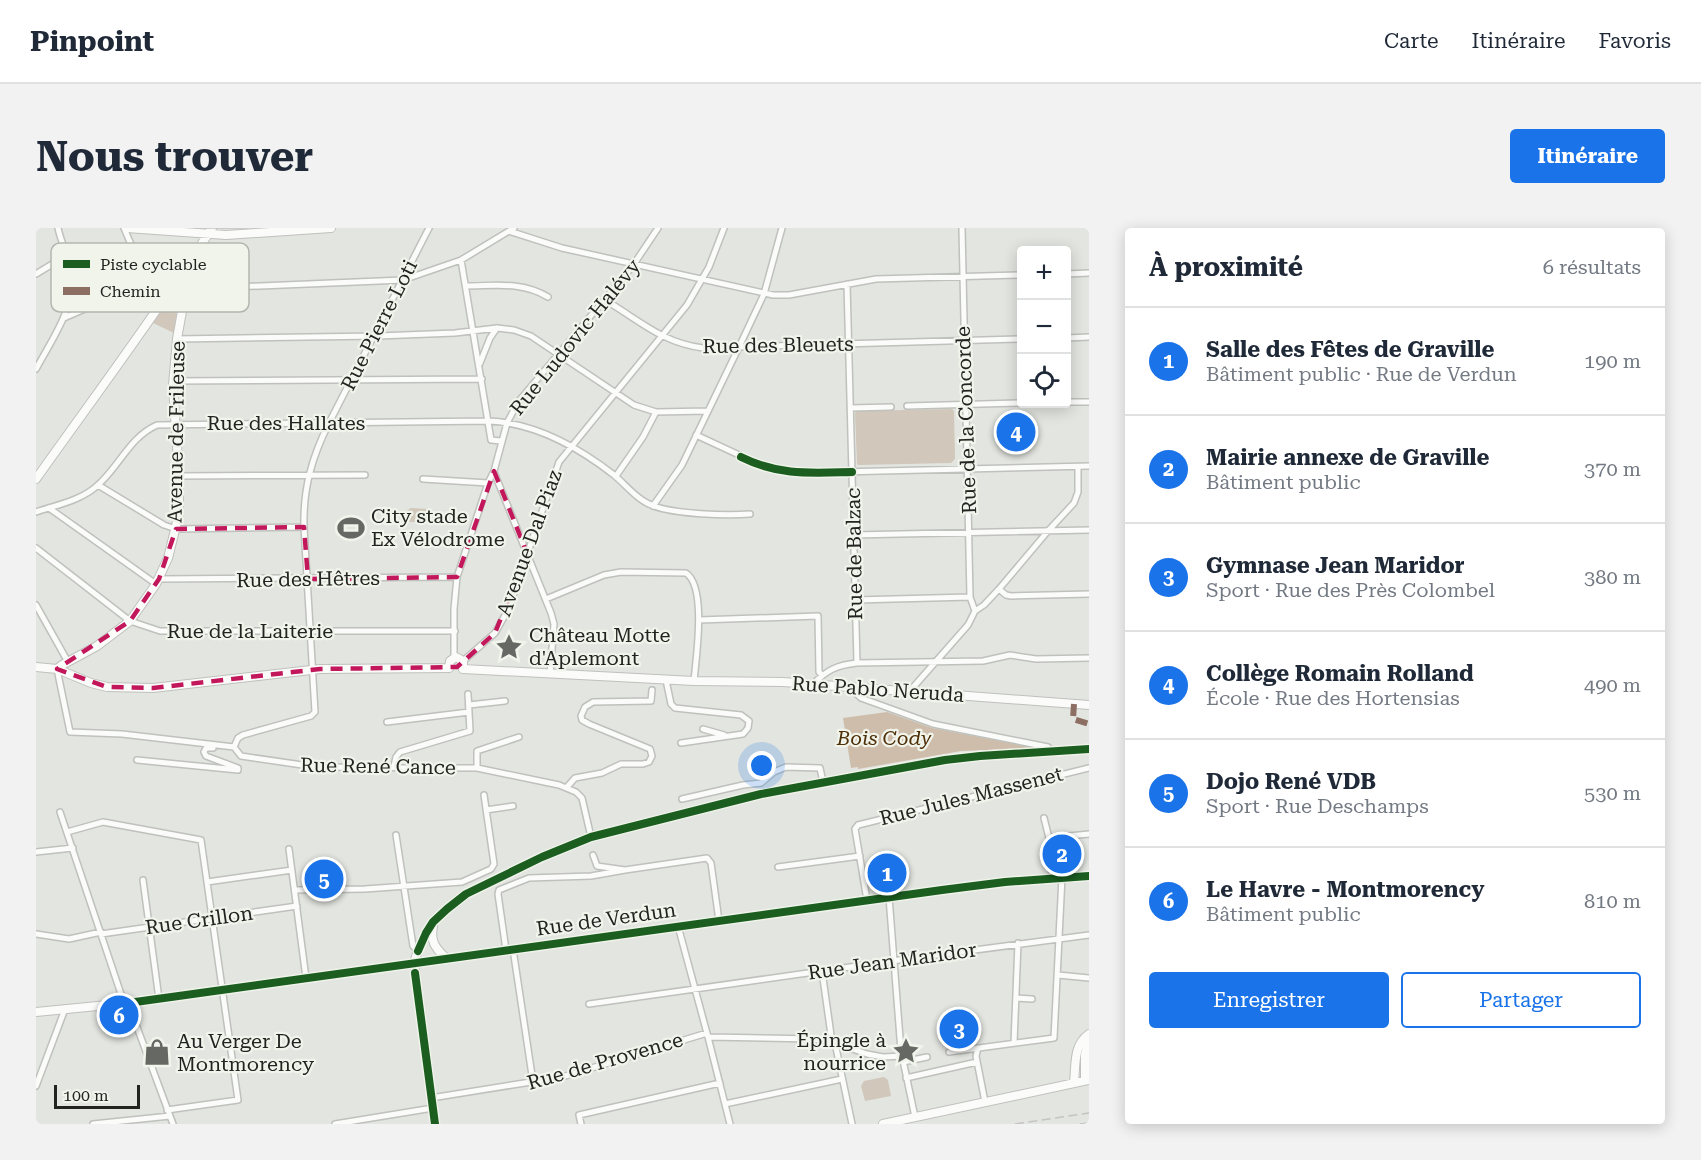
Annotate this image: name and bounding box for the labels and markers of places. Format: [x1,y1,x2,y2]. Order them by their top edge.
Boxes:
pin: 4 [996,410,1036,454]
place label: City stade Ex Vélodrome [371,504,505,551]
sports icon: City stade Ex Vélodrome [336,513,366,543]
place label: Château Motte d'Aplemont [529,623,670,670]
place icon: Château Motte d'Aplemont [494,632,524,662]
pin: 2 [1042,832,1082,876]
pin: 1 [868,850,906,896]
pin: 5 [304,856,344,902]
pin: 6 [100,992,139,1038]
pin: 3 [940,1006,978,1052]
place label: Épingle à nourrice [796,1028,886,1075]
place label: Au Verger De Montmorency [177,1029,314,1076]
place icon: Épingle à nourrice [891,1036,921,1066]
shop icon: Au Verger De Montmorency [142,1037,172,1067]

